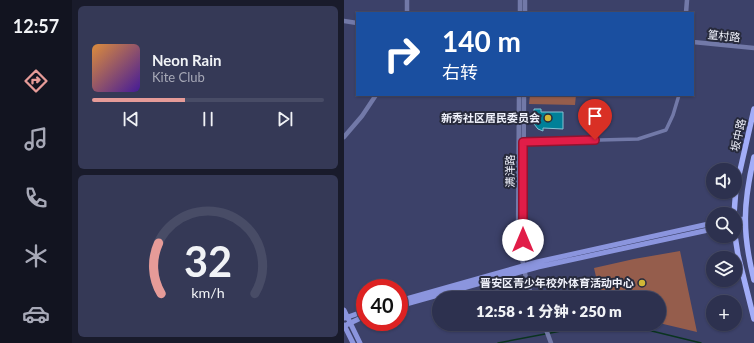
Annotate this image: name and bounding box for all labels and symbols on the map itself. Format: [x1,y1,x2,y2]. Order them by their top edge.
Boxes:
street label: 篁村路 [707,27,741,44]
pin [578,99,612,140]
place label: 新秀社区居民委员会 [441,111,540,124]
marker: 新秀社区居民委员会 [543,113,553,123]
street label: 坂中路 [727,117,748,152]
street label: 满洋路 [503,155,516,188]
position arrow [502,219,544,261]
place label: 晋安区青少年校外体育活动中心 [480,276,634,289]
marker: 晋安区青少年校外体育活动中心 [637,278,647,288]
speed limit sign: 40 [356,279,408,331]

